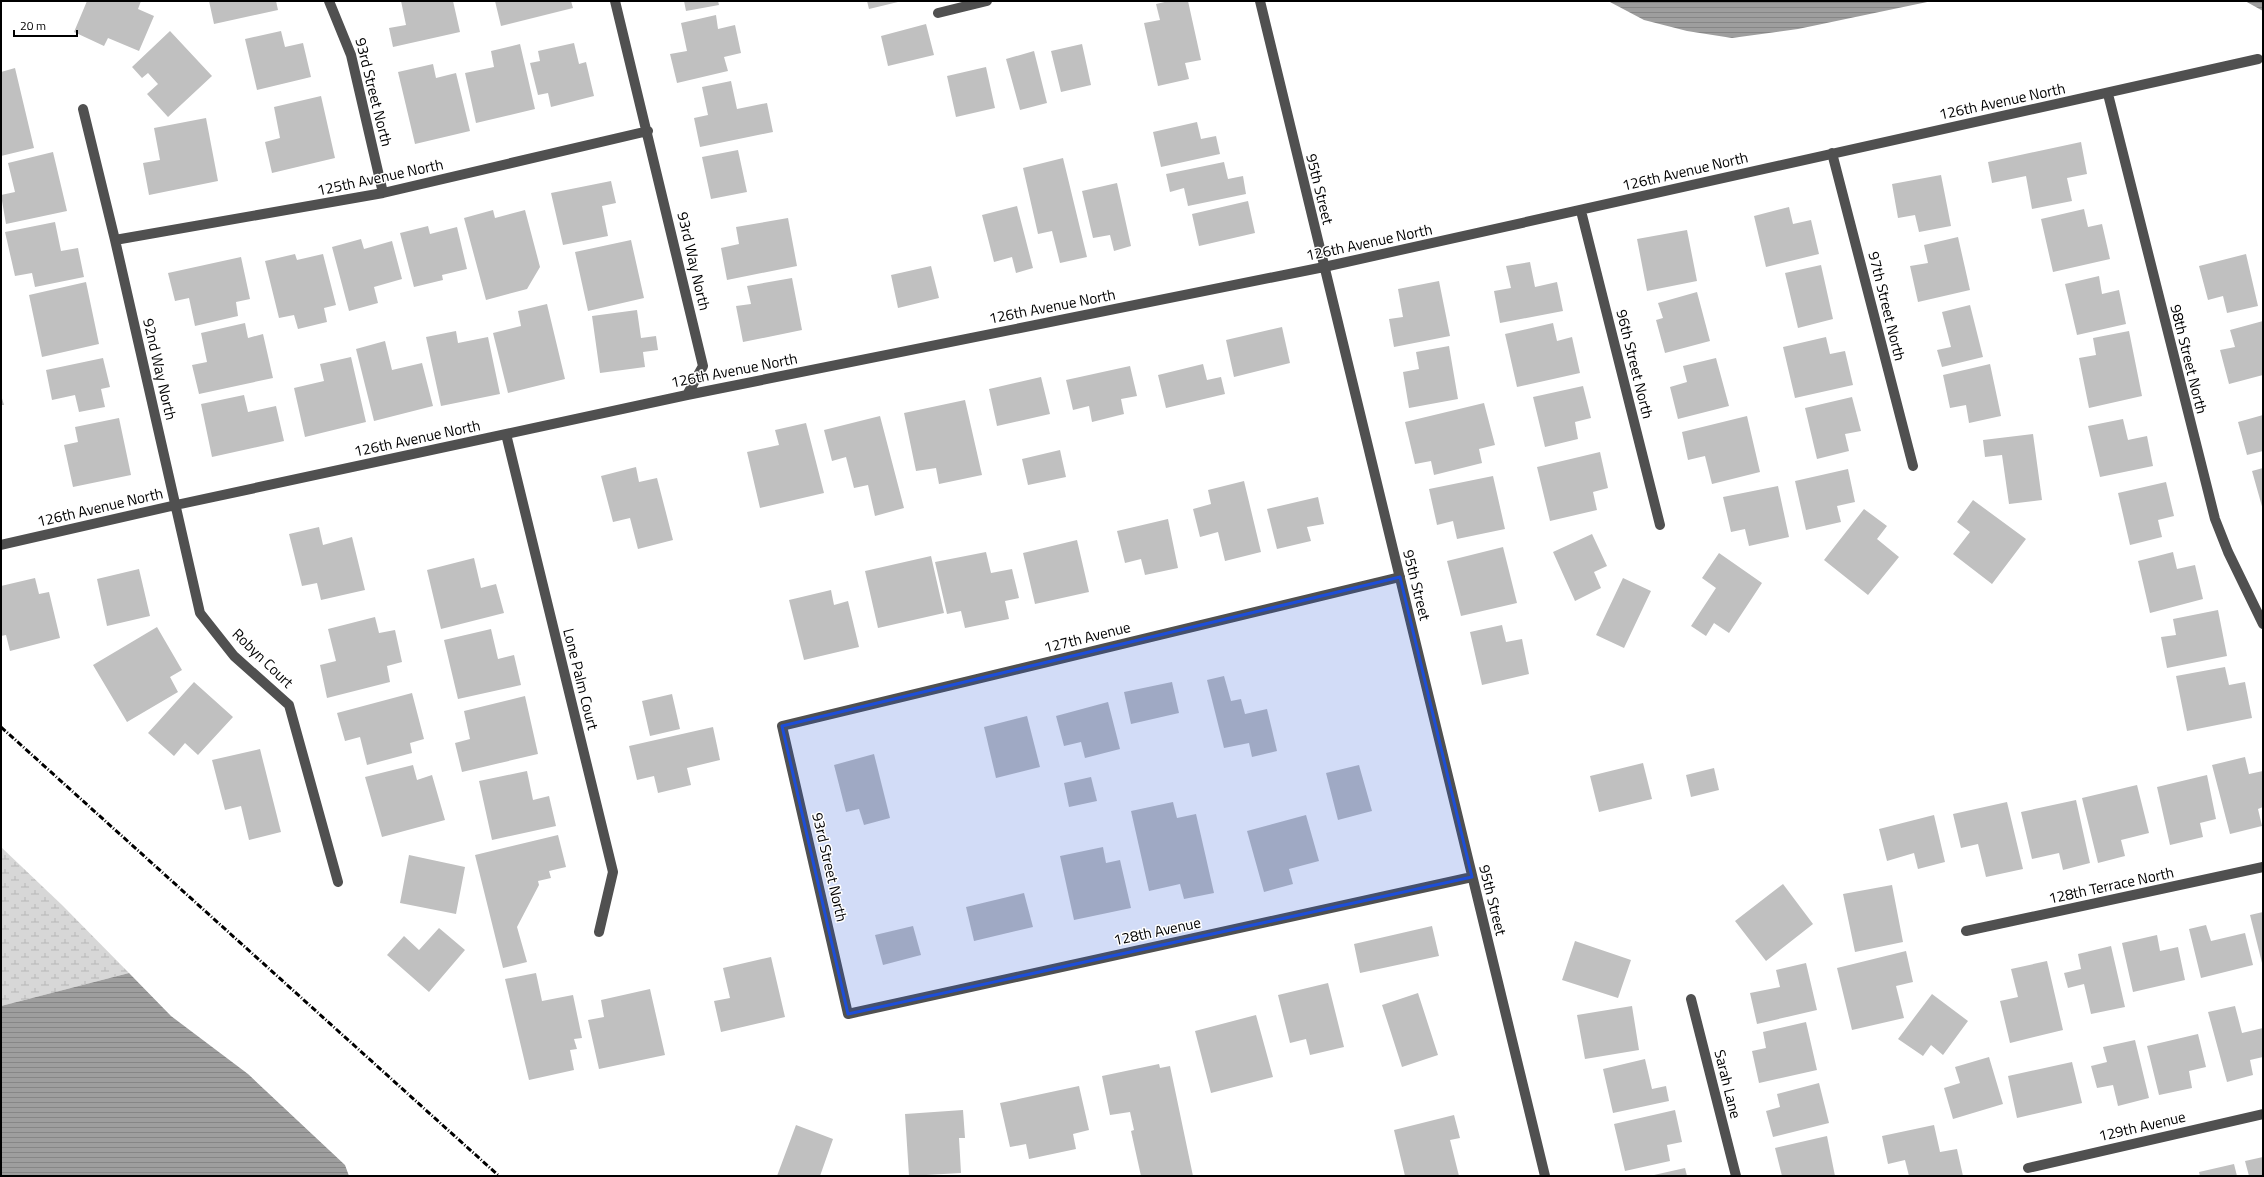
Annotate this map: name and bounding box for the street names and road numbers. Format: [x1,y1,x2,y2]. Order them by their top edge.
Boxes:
street label: 93rd Street North [349,35,399,149]
street label: 126th Avenue North [1937,76,2067,126]
street label: 126th Avenue North [1620,145,1750,197]
street label: 95th Street [1300,151,1340,227]
street label: 125th Avenue North [315,152,445,202]
street label: 93rd Way North [671,209,717,313]
street label: 126th Avenue North [1304,217,1434,267]
street label: 97th Street North [1862,249,1912,363]
street label: 126th Avenue North [987,282,1117,330]
street label: 98th Street North [2164,302,2214,416]
street label: 96th Street North [1610,307,1660,421]
street label: 92nd Way North [137,316,183,422]
street label: 126th Avenue North [669,346,799,394]
street label: 126th Avenue North [352,413,482,463]
street label: 126th Avenue North [35,481,165,533]
street label: 95th Street [1397,547,1437,623]
street label: 127th Avenue [1041,615,1133,659]
street label: Robyn Court [227,623,299,694]
street label: Lone Palm Court [557,626,605,733]
street label: 93rd Street North [806,810,854,924]
street label: 128th Terrace North [2046,860,2176,910]
street label: 95th Street [1473,862,1513,938]
street label: 128th Avenue [1111,911,1203,951]
street label: Sarah Lane [1708,1047,1748,1121]
street label: 129th Avenue [2096,1105,2188,1147]

